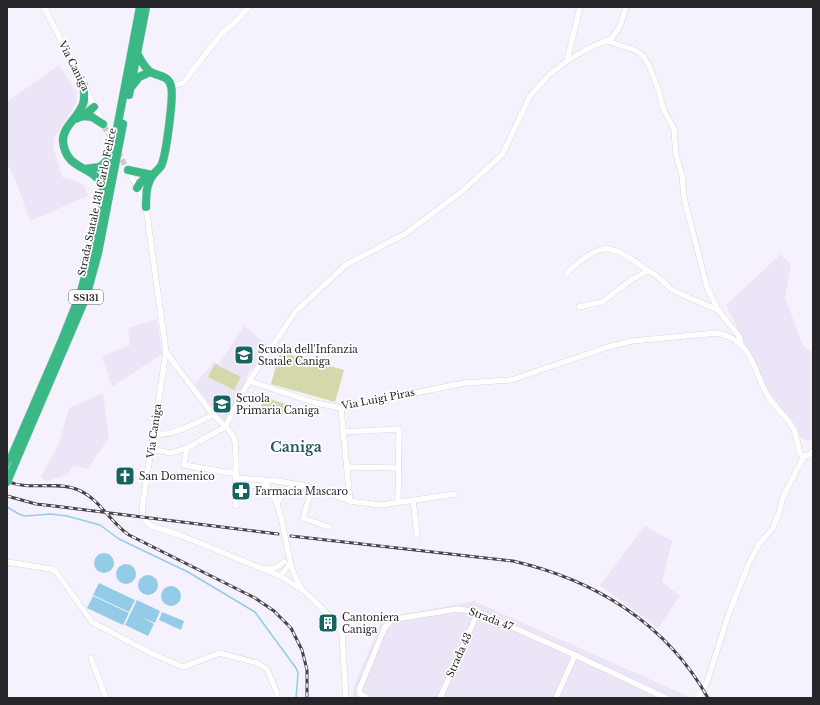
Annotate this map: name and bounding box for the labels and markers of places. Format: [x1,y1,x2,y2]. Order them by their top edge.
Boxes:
place label: Scuola dell'Infanzia Statale Caniga [258,343,358,368]
school or university icon: Scuola dell'Infanzia Statale Caniga [233,344,255,366]
place label: Scuola Primaria Caniga [236,392,320,417]
school or university icon: Scuola Primaria Caniga [211,393,233,415]
church icon: San Domenico [114,465,136,487]
place label: San Domenico [139,470,215,483]
pharmacy icon: Farmacia Mascaro [230,480,252,502]
place label: Farmacia Mascaro [255,485,349,498]
place label: Cantoniera Caniga [342,611,400,636]
building icon: Cantoniera Caniga [317,612,339,634]

